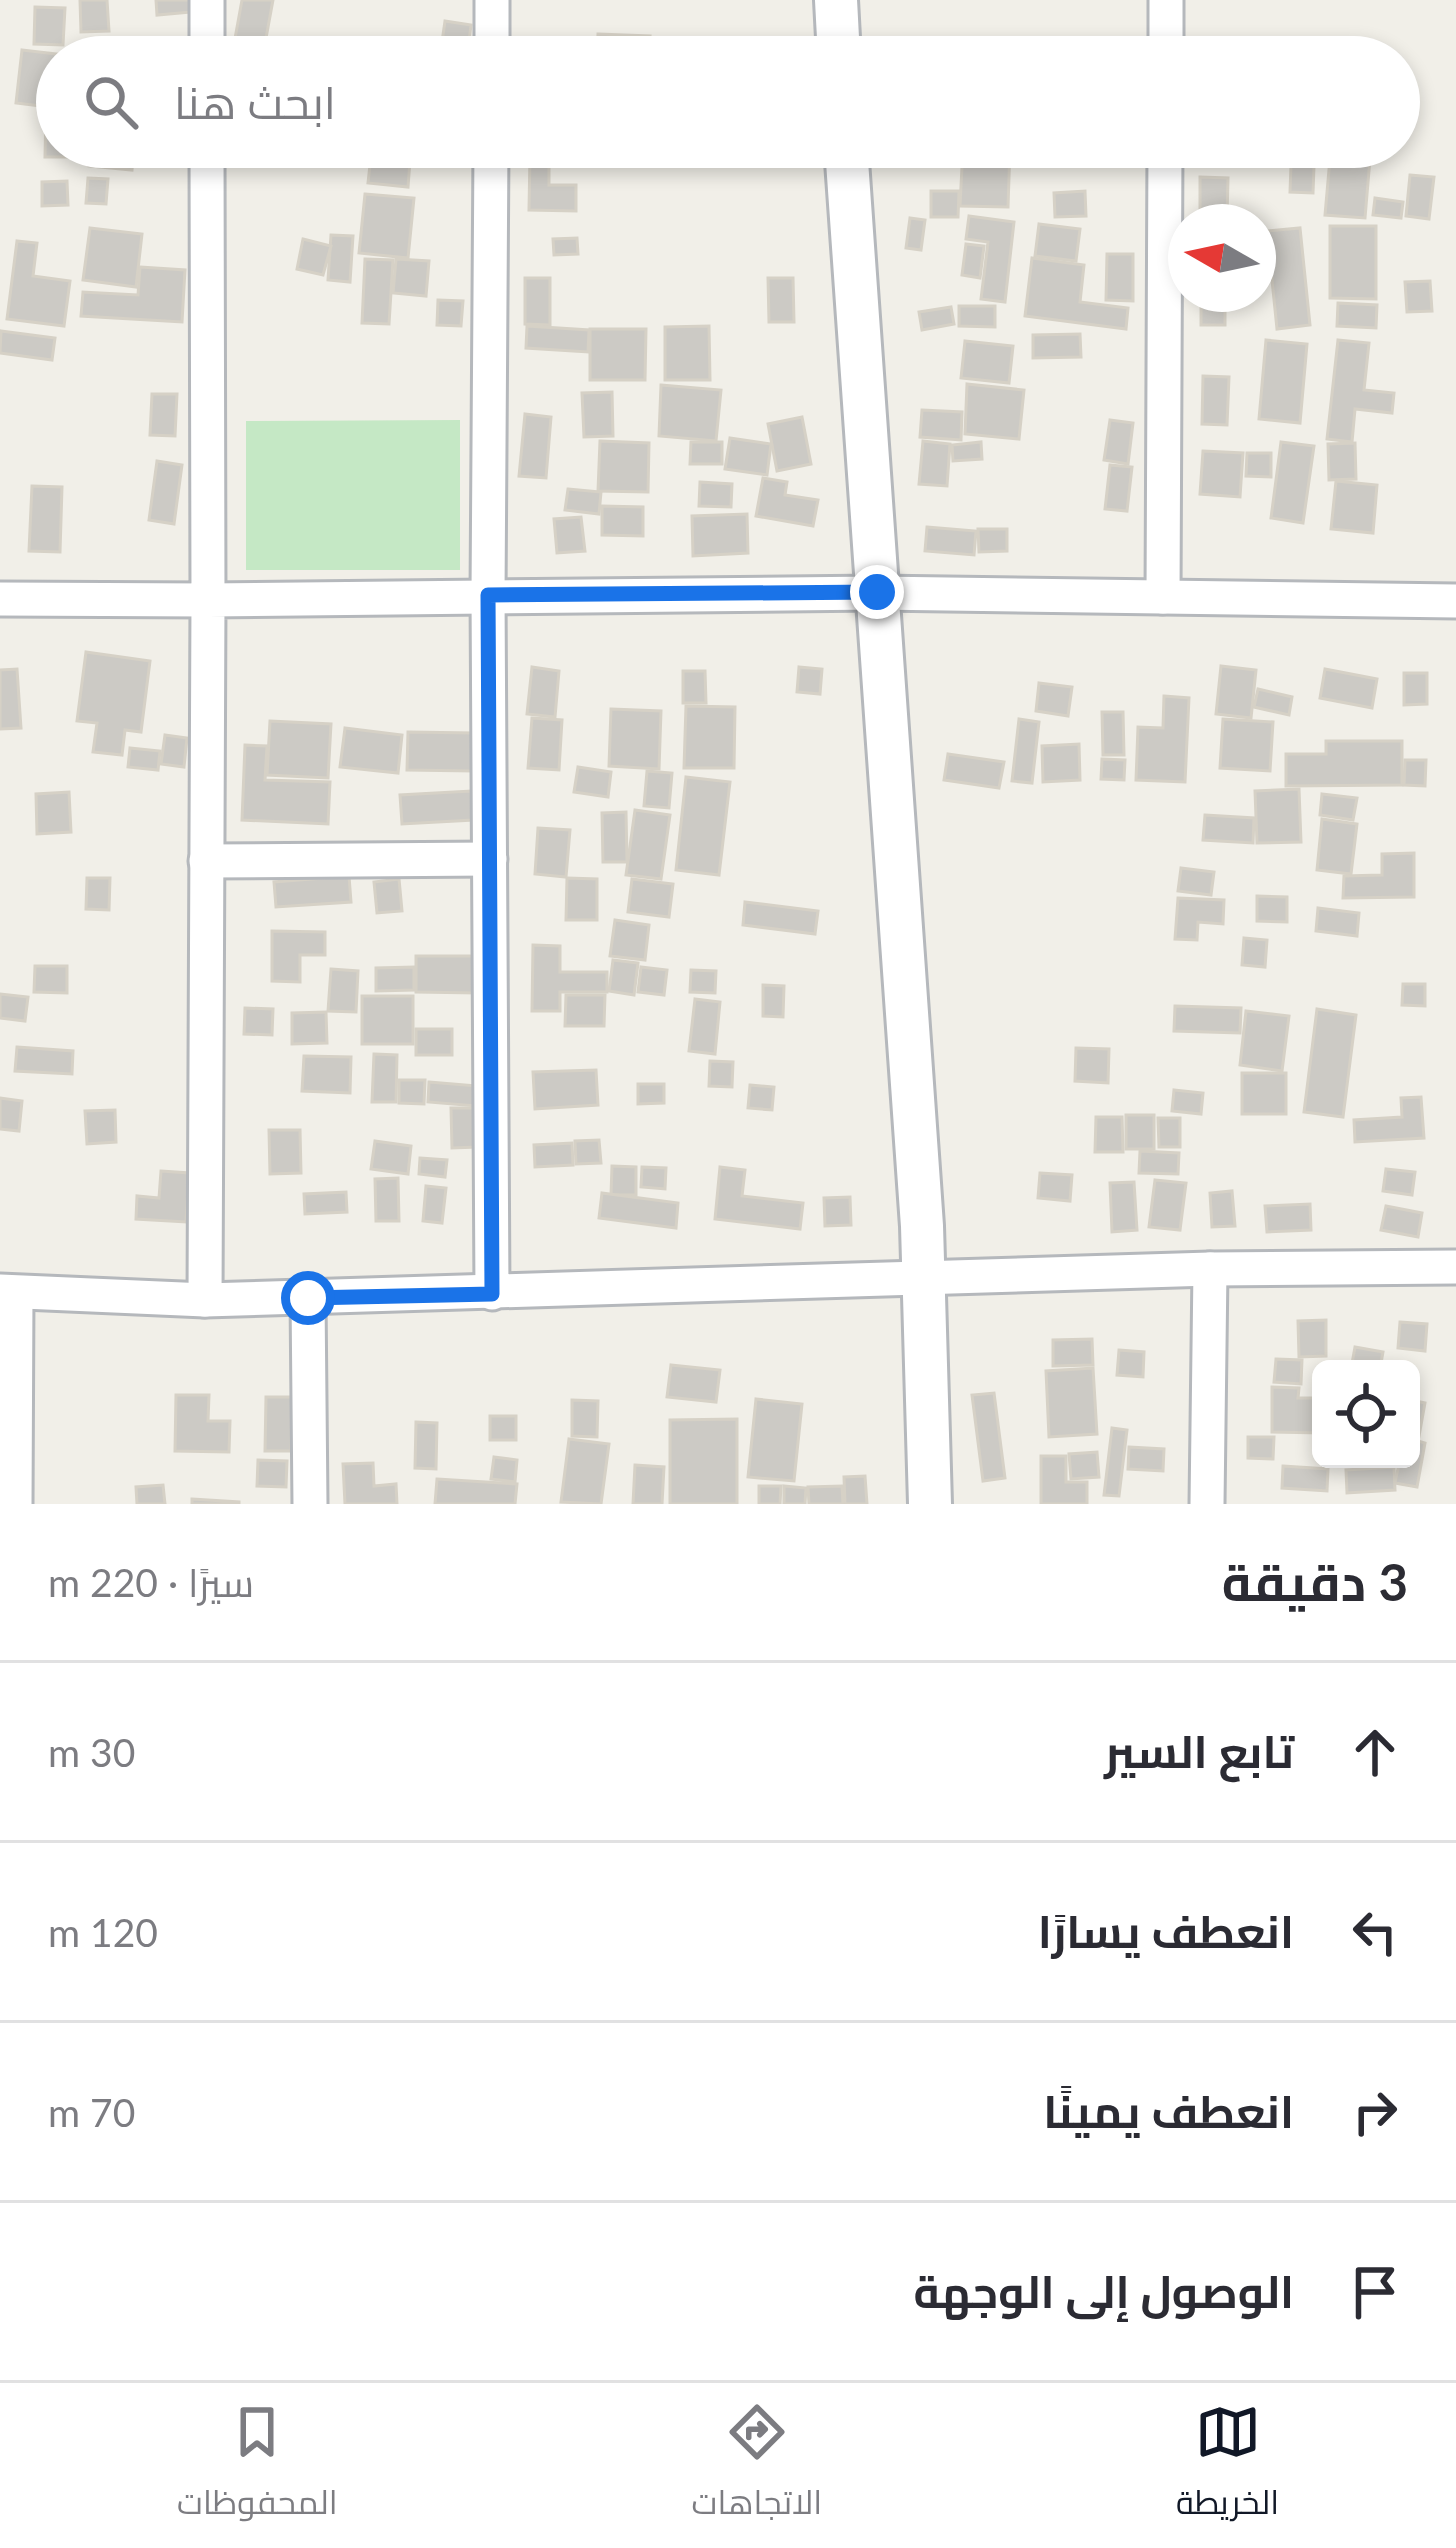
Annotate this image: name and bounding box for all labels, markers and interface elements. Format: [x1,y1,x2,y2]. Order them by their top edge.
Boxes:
search box [36,36,1420,168]
icon: search [78,69,144,135]
text: ابحث هنا [174,75,336,129]
north arrow [1168,204,1276,312]
route end [850,565,904,619]
route start [281,1271,335,1325]
map controls [1312,1360,1420,1468]
button: locate [1312,1360,1420,1468]
text: 3 دقيقة [1222,1551,1408,1612]
text: سيرًا · 220 m [48,1559,254,1605]
icon: ahead [1342,1719,1408,1785]
text: تابع السير [1104,1724,1294,1778]
text: 30 m [48,1729,135,1775]
icon: left [1342,1899,1408,1965]
text: انعطف يسارًا [1038,1904,1294,1958]
text: 120 m [48,1909,158,1955]
icon: right [1342,2079,1408,2145]
text: انعطف يمينًا [1043,2084,1294,2138]
text: 70 m [48,2089,135,2135]
icon: arrive [1342,2259,1408,2325]
text: الوصول إلى الوجهة [914,2264,1294,2318]
tab: المحفوظات [177,2399,338,2533]
tab: الاتجاهات [691,2399,822,2533]
tab: الخريطة [1176,2399,1279,2533]

